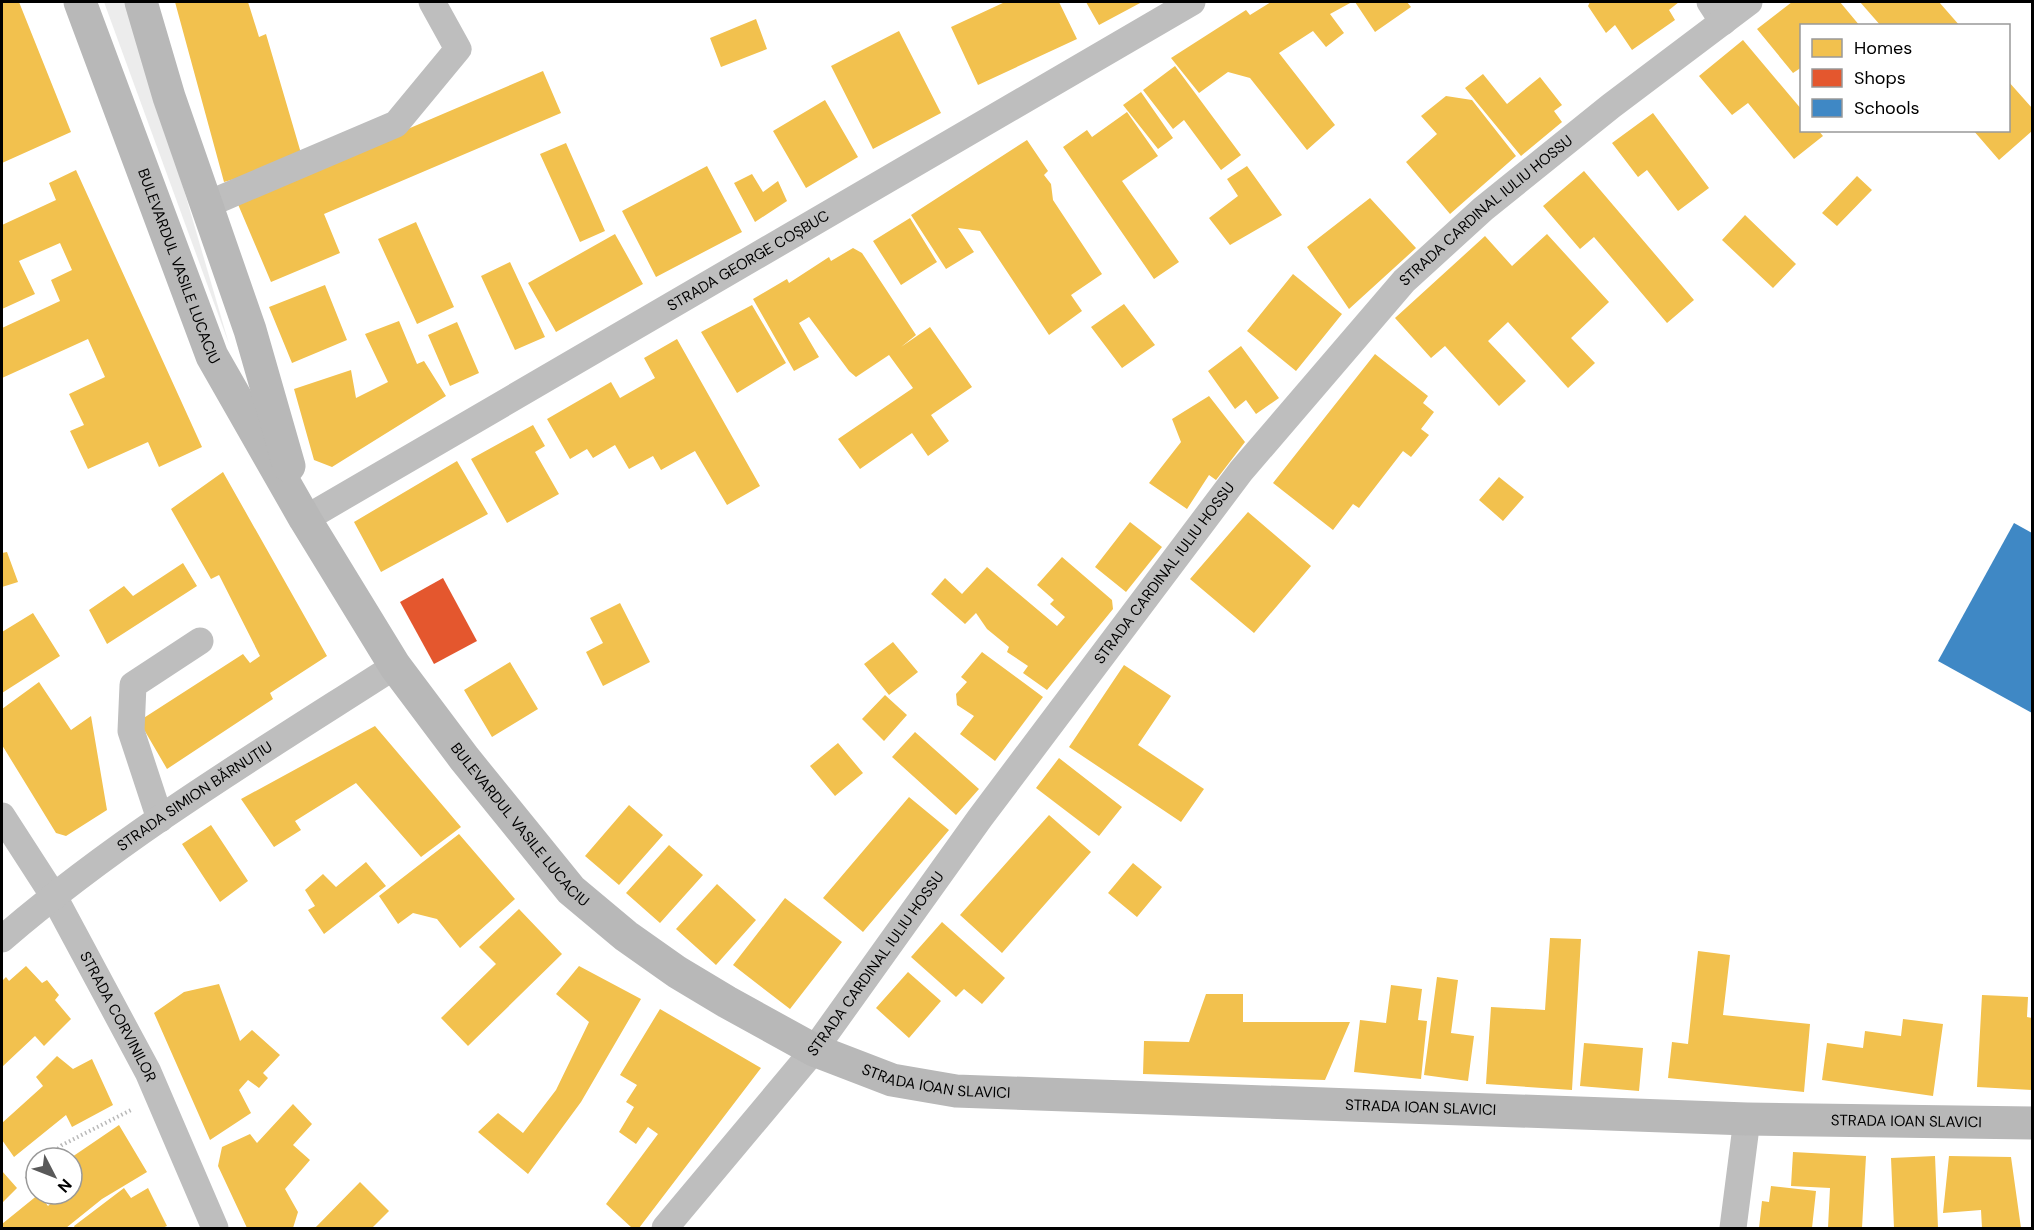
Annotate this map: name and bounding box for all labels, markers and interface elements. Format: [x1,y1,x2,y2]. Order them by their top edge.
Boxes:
legend [1800,24,2010,132]
text: Homes [1854,36,1912,60]
text: Shops [1854,66,1906,90]
text: Schools [1854,96,1919,120]
street label: STRADA CARDINAL IULIU HOSSU [1395,131,1577,291]
street label: BULEVARDUL VASILE LUCACIU [133,166,225,368]
street label: STRADA GEORGE COȘBUC [664,206,833,316]
street label: STRADA CARDINAL IULIU HOSSU [1089,478,1239,668]
street label: STRADA SIMION BĂRNUȚIU [113,737,276,856]
street label: BULEVARDUL VASILE LUCACIU [446,739,593,911]
street label: STRADA CARDINAL IULIU HOSSU [803,868,948,1061]
street label: STRADA CORVINILOR [75,948,161,1085]
street label: STRADA IOAN SLAVICI [859,1059,1011,1103]
street label: STRADA IOAN SLAVICI [1345,1095,1496,1120]
street label: STRADA IOAN SLAVICI [1831,1110,1982,1132]
north arrow [24,1146,84,1206]
text: N [53,1174,76,1197]

